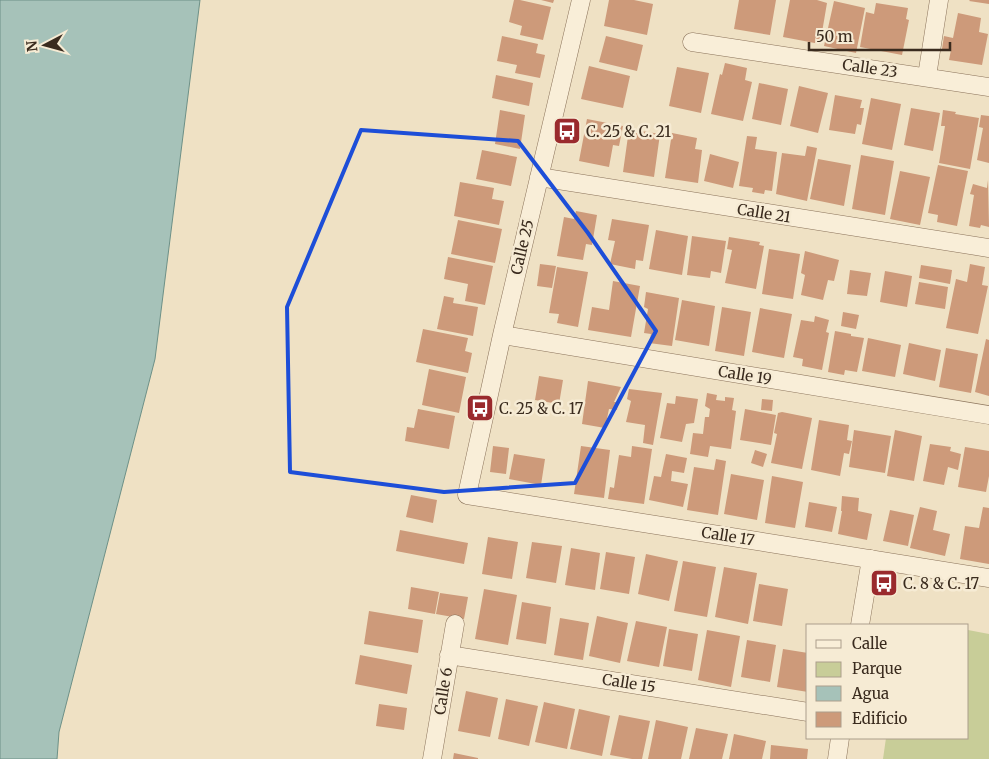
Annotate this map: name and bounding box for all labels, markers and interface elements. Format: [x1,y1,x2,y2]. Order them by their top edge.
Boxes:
north arrow [20,20,70,70]
scale bar [809,20,950,52]
text: 50 m [816,27,853,46]
text: N [23,40,42,53]
street label: Calle 23 [841,55,899,81]
bus stop icon: C. 25 & C. 21 [552,116,582,146]
place label: C. 25 & C. 21 [586,122,671,141]
street label: Calle 21 [736,199,792,227]
street label: Calle 25 [506,218,538,276]
street label: Calle 19 [717,361,773,389]
bus stop icon: C. 25 & C. 17 [465,393,495,423]
place label: C. 25 & C. 17 [499,399,584,418]
street label: Calle 17 [700,522,756,550]
bus stop icon: C. 8 & C. 17 [869,568,899,598]
place label: C. 8 & C. 17 [903,574,980,593]
legend [806,624,969,739]
text: Calle [852,634,887,653]
text: Parque [852,659,902,678]
street label: Calle 6 [430,666,456,716]
street label: Calle 15 [601,669,657,697]
text: Agua [851,684,889,703]
text: Edificio [852,709,908,728]

